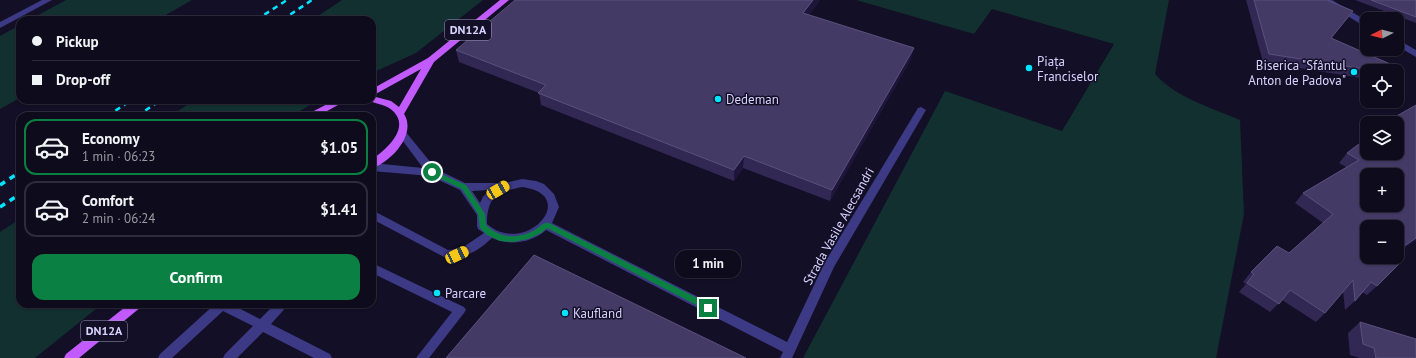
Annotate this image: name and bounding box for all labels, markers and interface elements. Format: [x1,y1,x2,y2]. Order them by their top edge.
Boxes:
north arrow [1360,12,1404,56]
map controls [1360,12,1404,264]
road number: DN12A [445,20,491,40]
text: Pickup [56,32,99,51]
place label: Piața Franciselor [1037,53,1099,85]
place label: Biserica "Sfântul Anton de Padova" [1248,57,1346,89]
marker: Piața Franciselor [1024,63,1034,73]
button: locate [1360,64,1404,108]
marker: Biserica "Sfântul Anton de Padova" [1349,67,1359,77]
text: Drop-off [56,70,110,89]
place label: Dedeman [726,91,779,108]
marker: Dedeman [713,94,723,104]
button: layers [1360,116,1404,160]
icon: car [34,129,70,165]
text: Economy [82,129,140,148]
text: $1.05 [320,138,358,157]
text: 1 min · 06:23 [82,148,155,165]
route start [423,163,441,181]
street label: Strada Vasile Alecsandri [799,164,878,288]
button: + [1360,168,1404,212]
car [485,179,511,201]
icon: car [34,191,70,227]
text: Comfort [82,191,134,210]
text: $1.41 [320,200,358,219]
text: 2 min · 06:24 [82,210,155,227]
button: − [1360,220,1404,264]
car [444,244,470,266]
callout: 1 min [675,250,741,278]
button: Confirm [32,254,360,300]
text: 1 min [692,255,724,272]
place label: Parcare [445,285,486,302]
marker: Parcare [432,288,442,298]
route end [699,299,717,317]
place label: Kaufland [573,305,622,322]
marker: Kaufland [560,308,570,318]
road number: DN12A [81,321,127,341]

